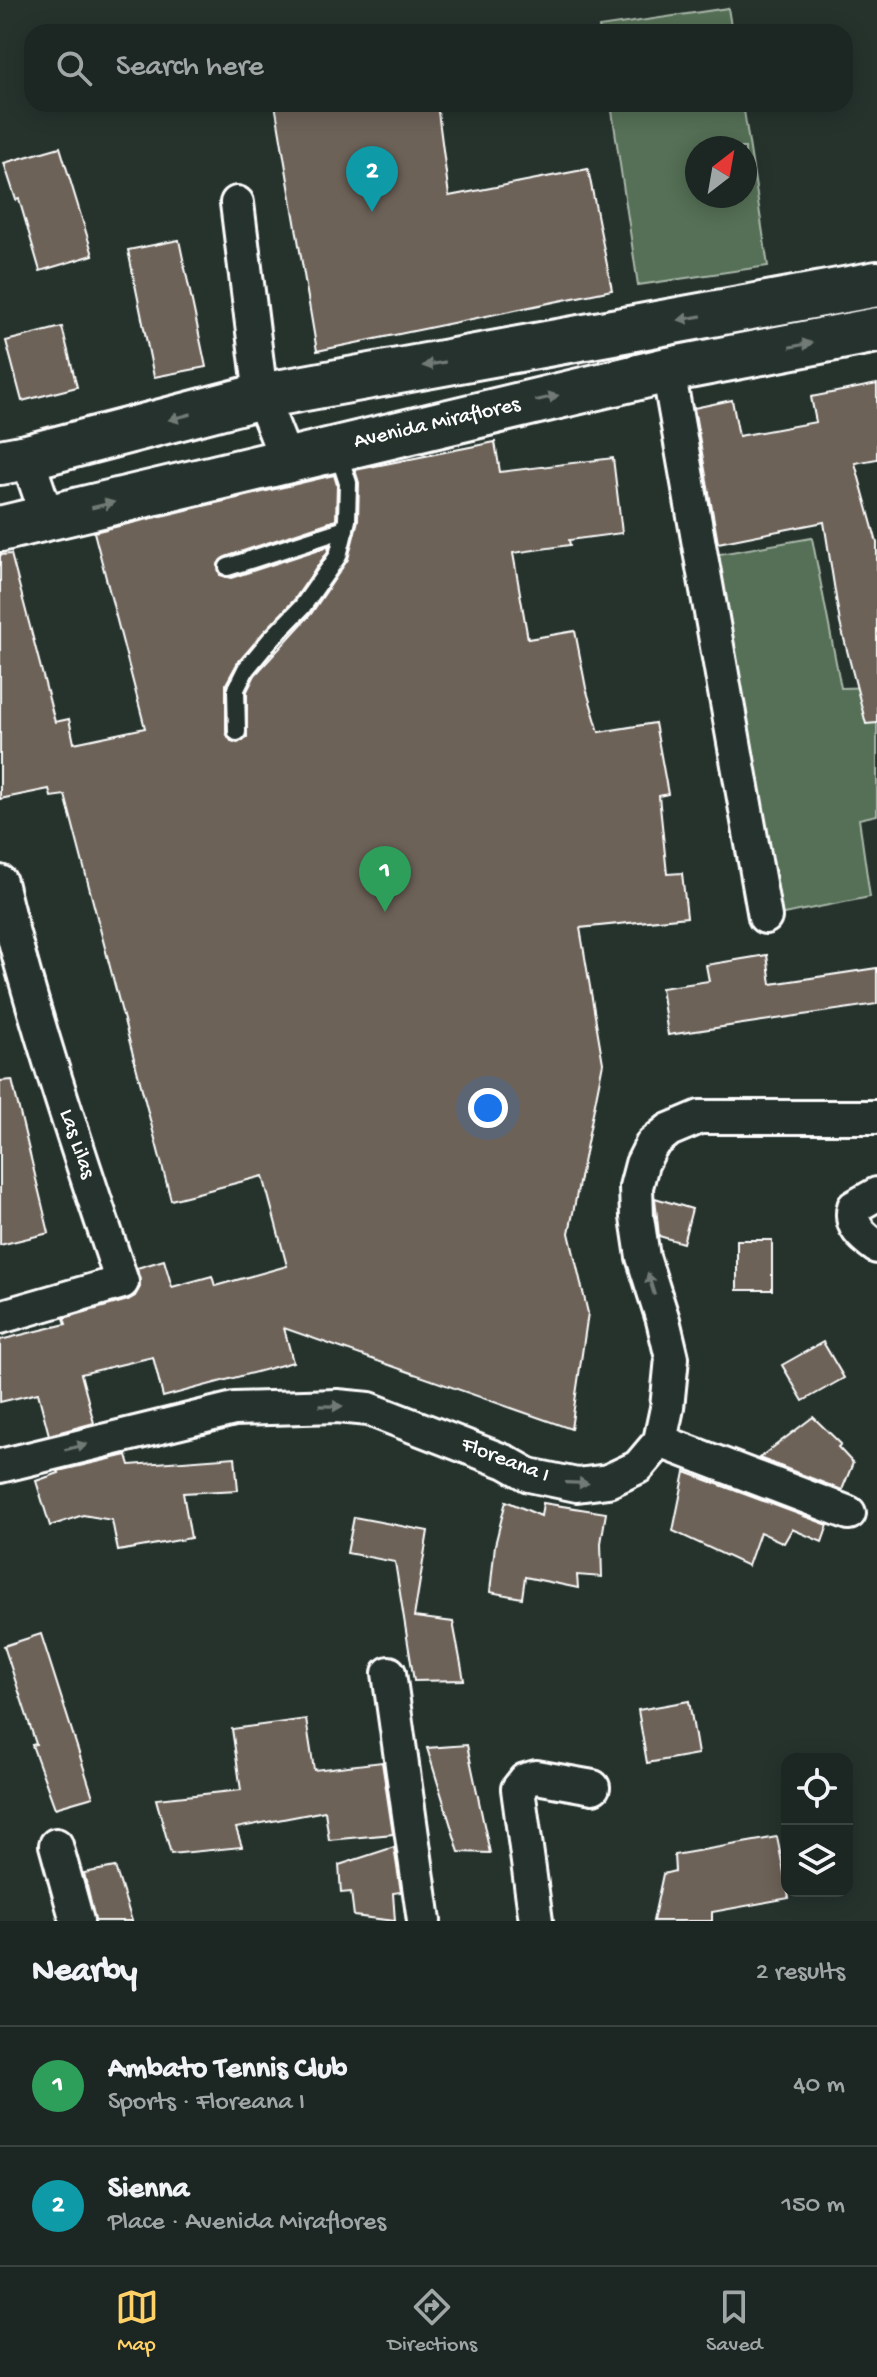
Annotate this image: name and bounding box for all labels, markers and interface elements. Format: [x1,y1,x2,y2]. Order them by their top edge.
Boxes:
search box [24,24,853,112]
icon: search [52,46,96,90]
text: Search here [116,51,264,86]
north arrow [685,136,757,208]
pin: 2 [346,146,398,212]
one-way arrow [677,312,702,324]
one-way arrow [789,338,814,350]
one-way arrow [422,359,447,371]
street label: Avenida Miraflores [351,392,524,456]
one-way arrow [534,392,559,404]
one-way arrow [167,412,192,424]
one-way arrow [91,498,116,510]
pin: 1 [359,846,411,912]
your location [468,1088,508,1128]
street label: Las Lilas [52,1106,100,1183]
one-way arrow [645,1272,657,1296]
one-way arrow [319,1400,344,1413]
street label: Floreana I [456,1432,553,1490]
one-way arrow [63,1441,88,1453]
one-way arrow [564,1477,590,1490]
map controls [781,1753,853,1897]
button: locate [781,1753,853,1825]
button: layers [781,1825,853,1897]
text: Nearby [32,1953,137,1993]
text: 2 results [756,1958,845,1989]
text: Ambato Tennis Club [108,2053,347,2088]
text: 1 [53,2071,63,2102]
text: 40 m [793,2071,845,2102]
text: Sports · Floreana I [108,2088,305,2119]
text: Sienna [108,2173,189,2208]
text: 2 [52,2191,64,2222]
text: 150 m [781,2191,845,2222]
text: Place · Avenida Miraflores [108,2208,386,2239]
tab: Map [115,2285,159,2359]
tab: Directions [388,2285,477,2359]
tab: Saved [706,2285,762,2359]

